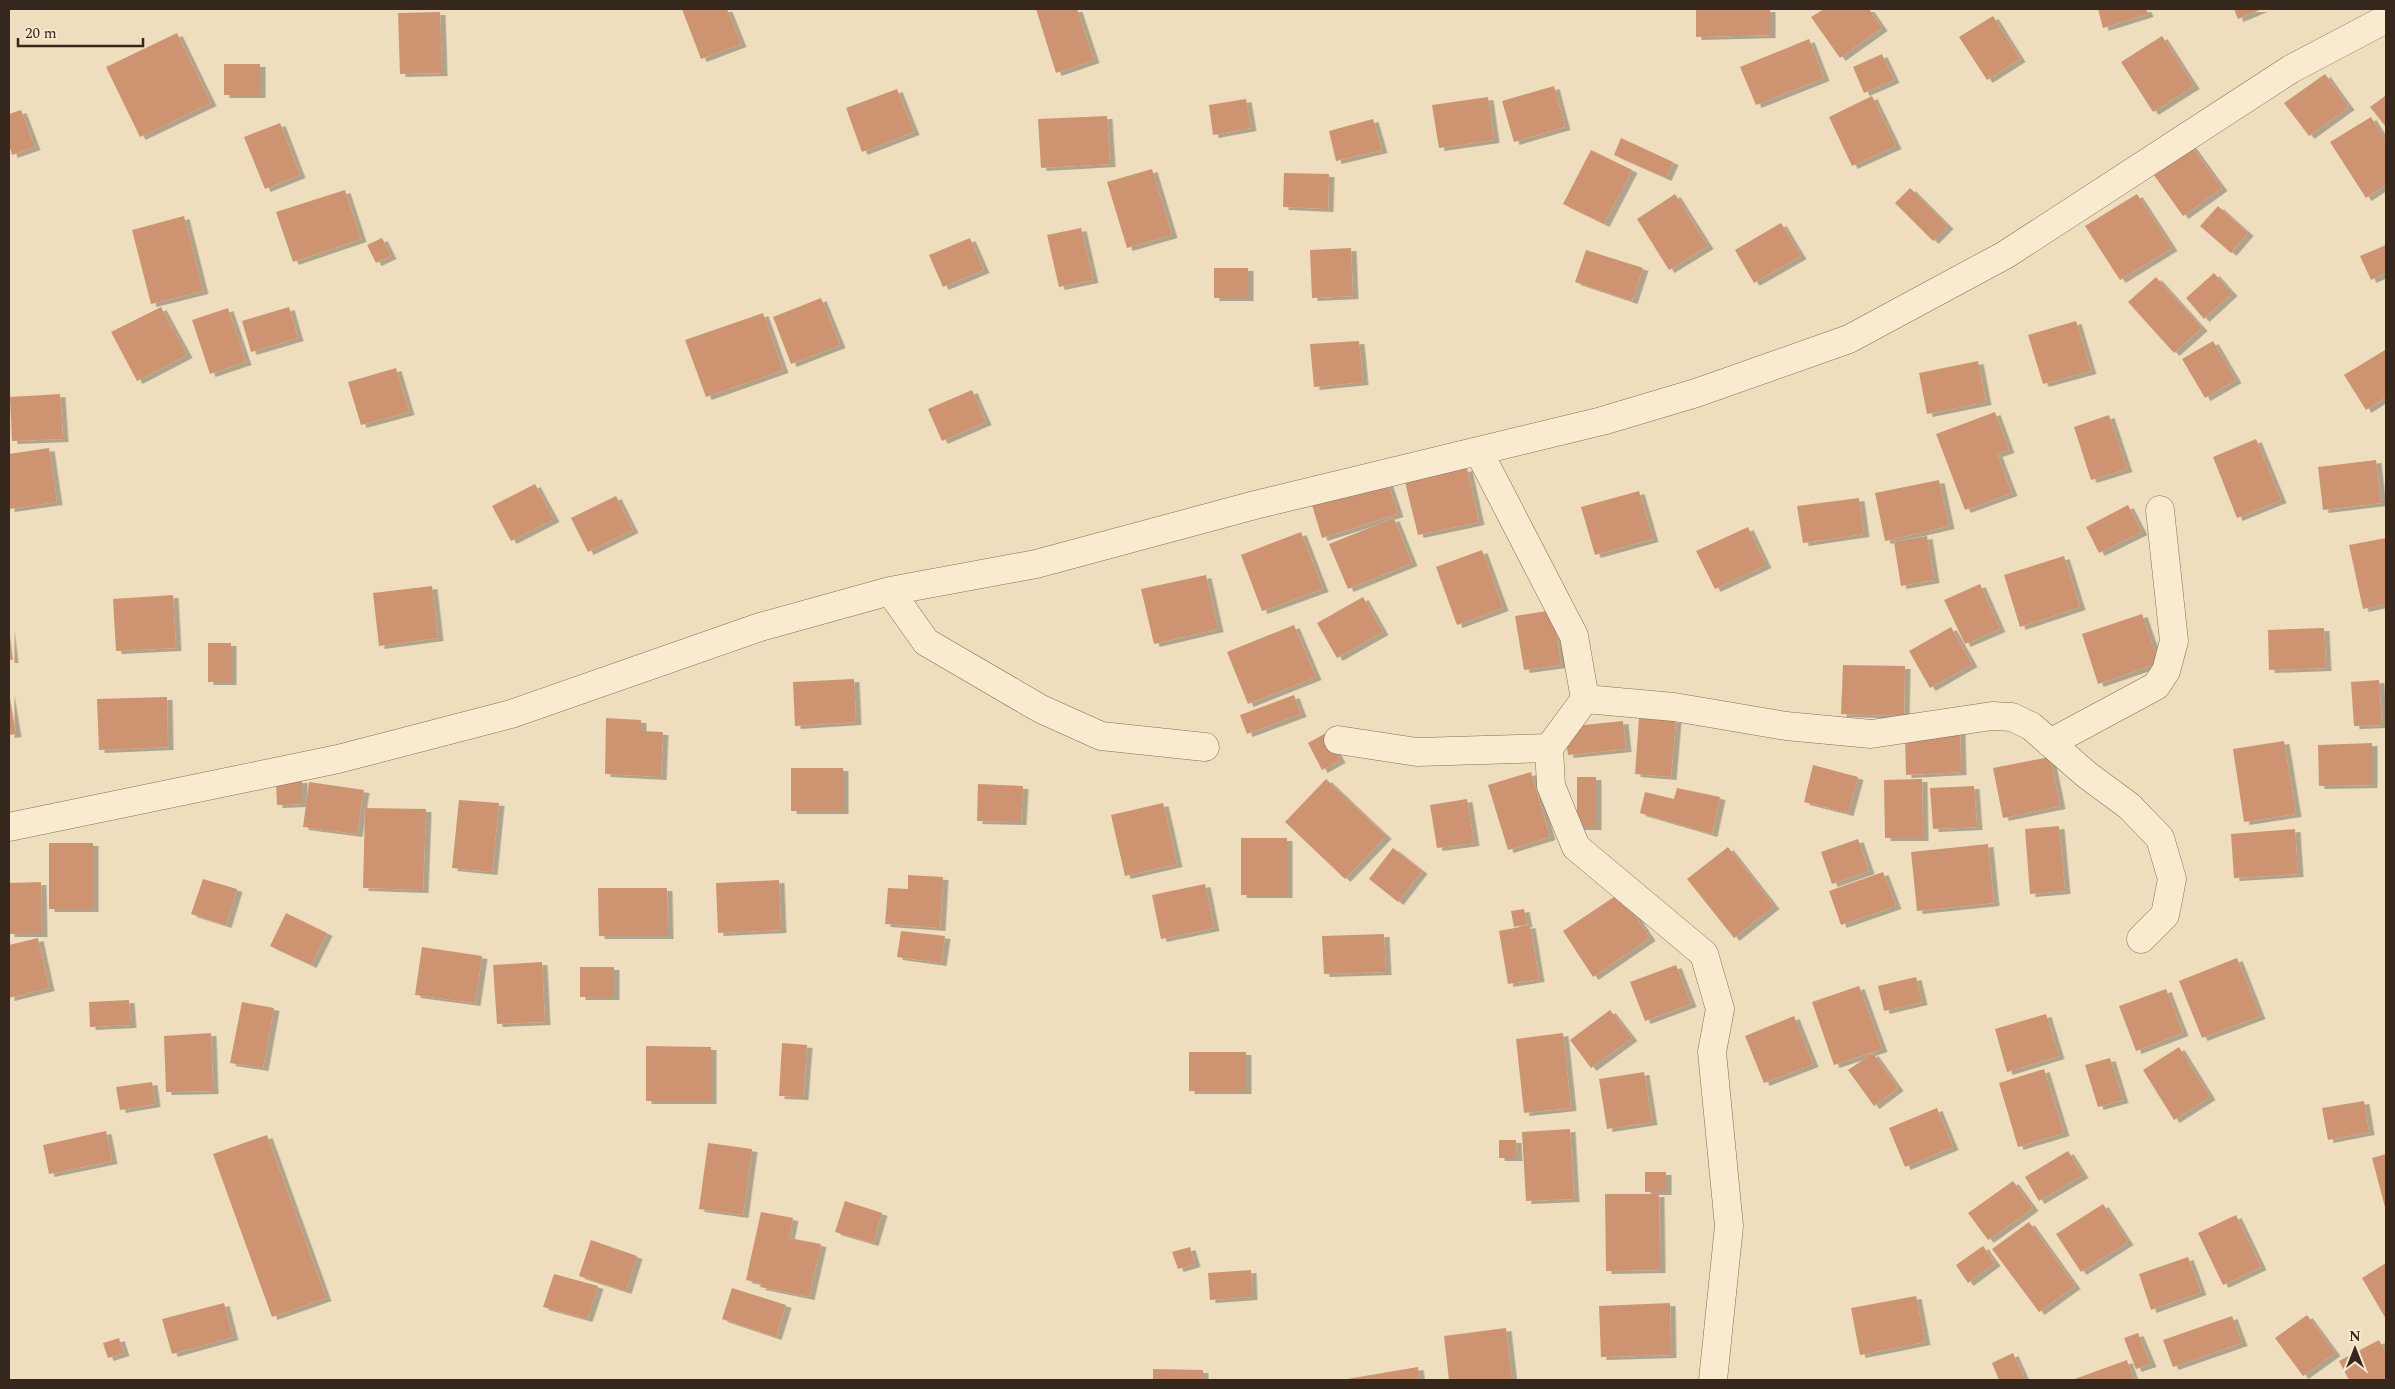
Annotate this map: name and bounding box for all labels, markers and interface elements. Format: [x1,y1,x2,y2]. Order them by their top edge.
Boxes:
scale bar [18,15,142,47]
text: 20 m [25,22,57,45]
north arrow [2330,1324,2380,1374]
text: N [2349,1326,2361,1347]

